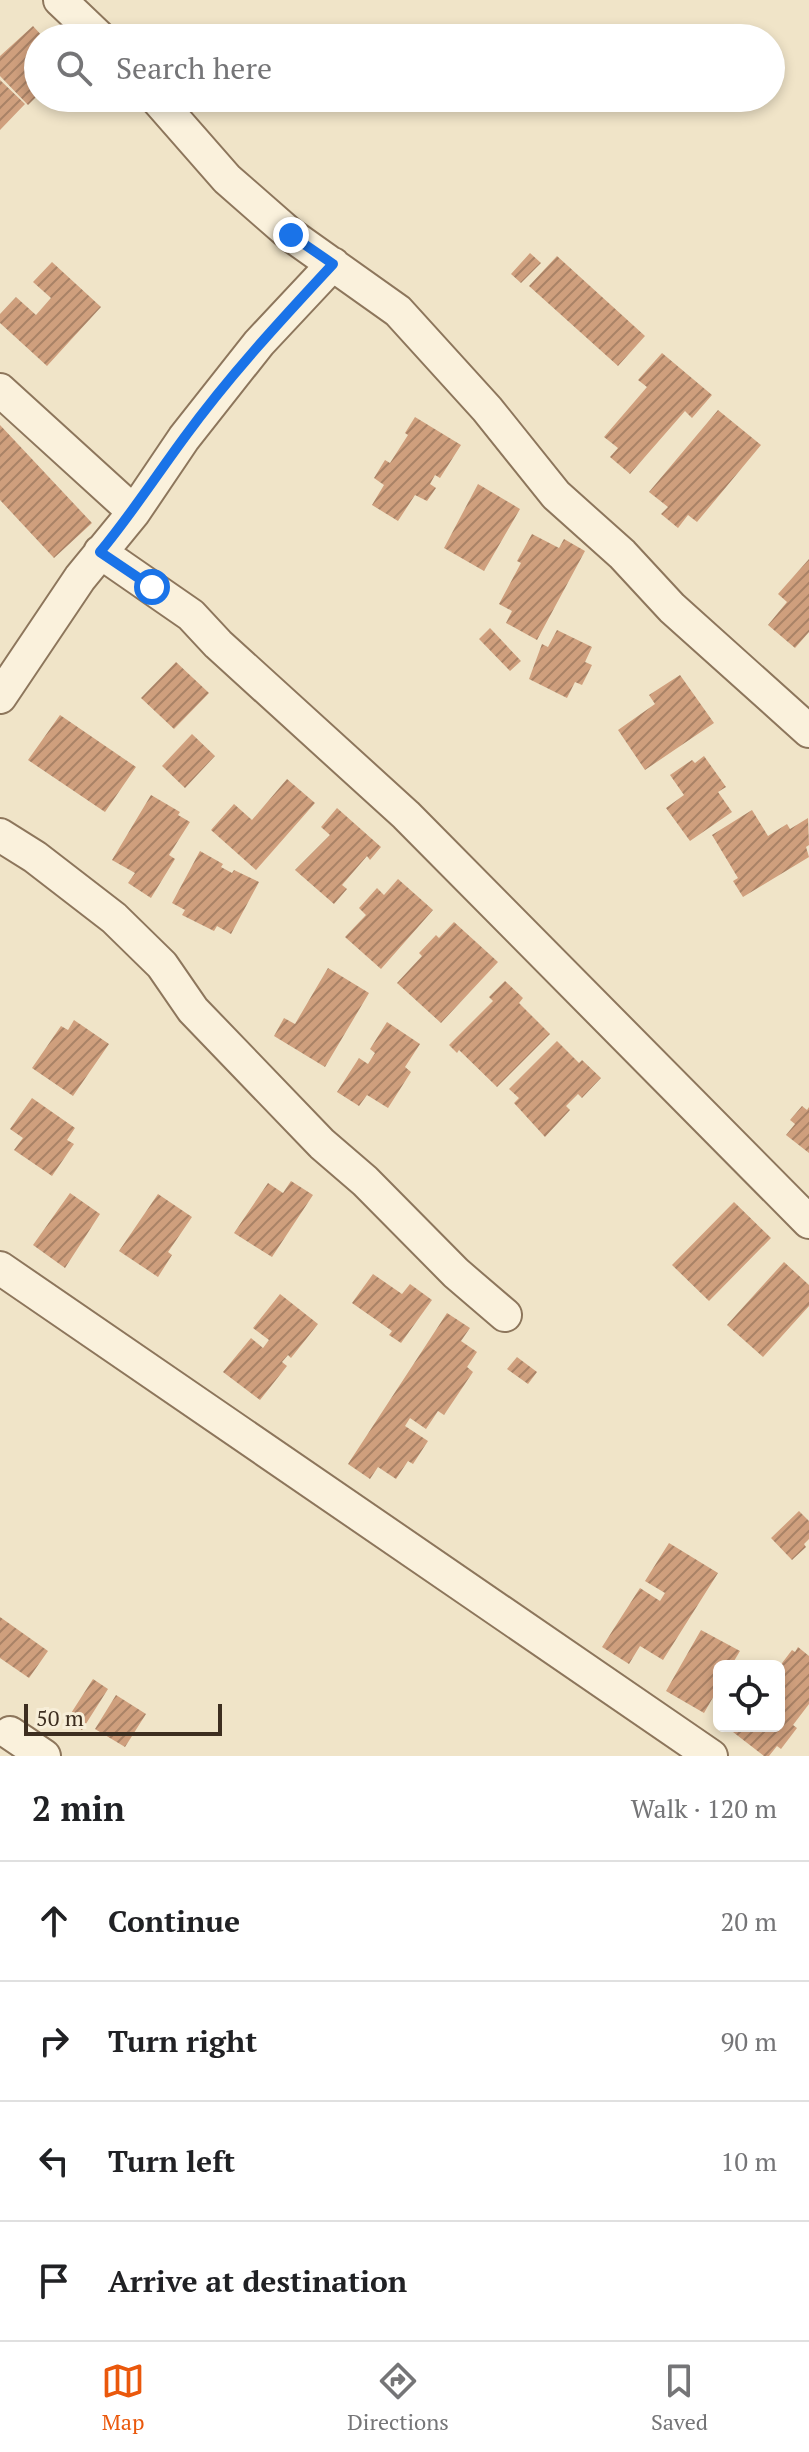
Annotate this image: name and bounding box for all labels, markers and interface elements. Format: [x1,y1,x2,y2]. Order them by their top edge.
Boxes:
search box [24,24,785,112]
icon: search [52,46,96,90]
text: Search here [116,48,272,88]
route end [273,217,309,253]
route start [134,569,170,605]
map controls [713,1660,785,1732]
button: locate [713,1660,785,1732]
scale bar [24,1700,222,1736]
text: 50 m [36,1703,84,1732]
text: 2 min [32,1786,125,1831]
text: Walk · 120 m [631,1791,777,1825]
icon: ahead [32,1899,76,1943]
text: Continue [108,1901,240,1941]
text: 20 m [721,1904,777,1938]
icon: right [32,2019,76,2063]
text: Turn right [108,2021,257,2061]
text: 90 m [721,2024,777,2058]
icon: left [32,2139,76,2183]
text: Turn left [108,2141,235,2181]
text: 10 m [721,2144,777,2178]
icon: arrive [32,2259,76,2303]
text: Arrive at destination [108,2261,407,2301]
tab: Map [101,2359,145,2436]
tab: Directions [347,2359,449,2436]
tab: Saved [651,2359,708,2436]

